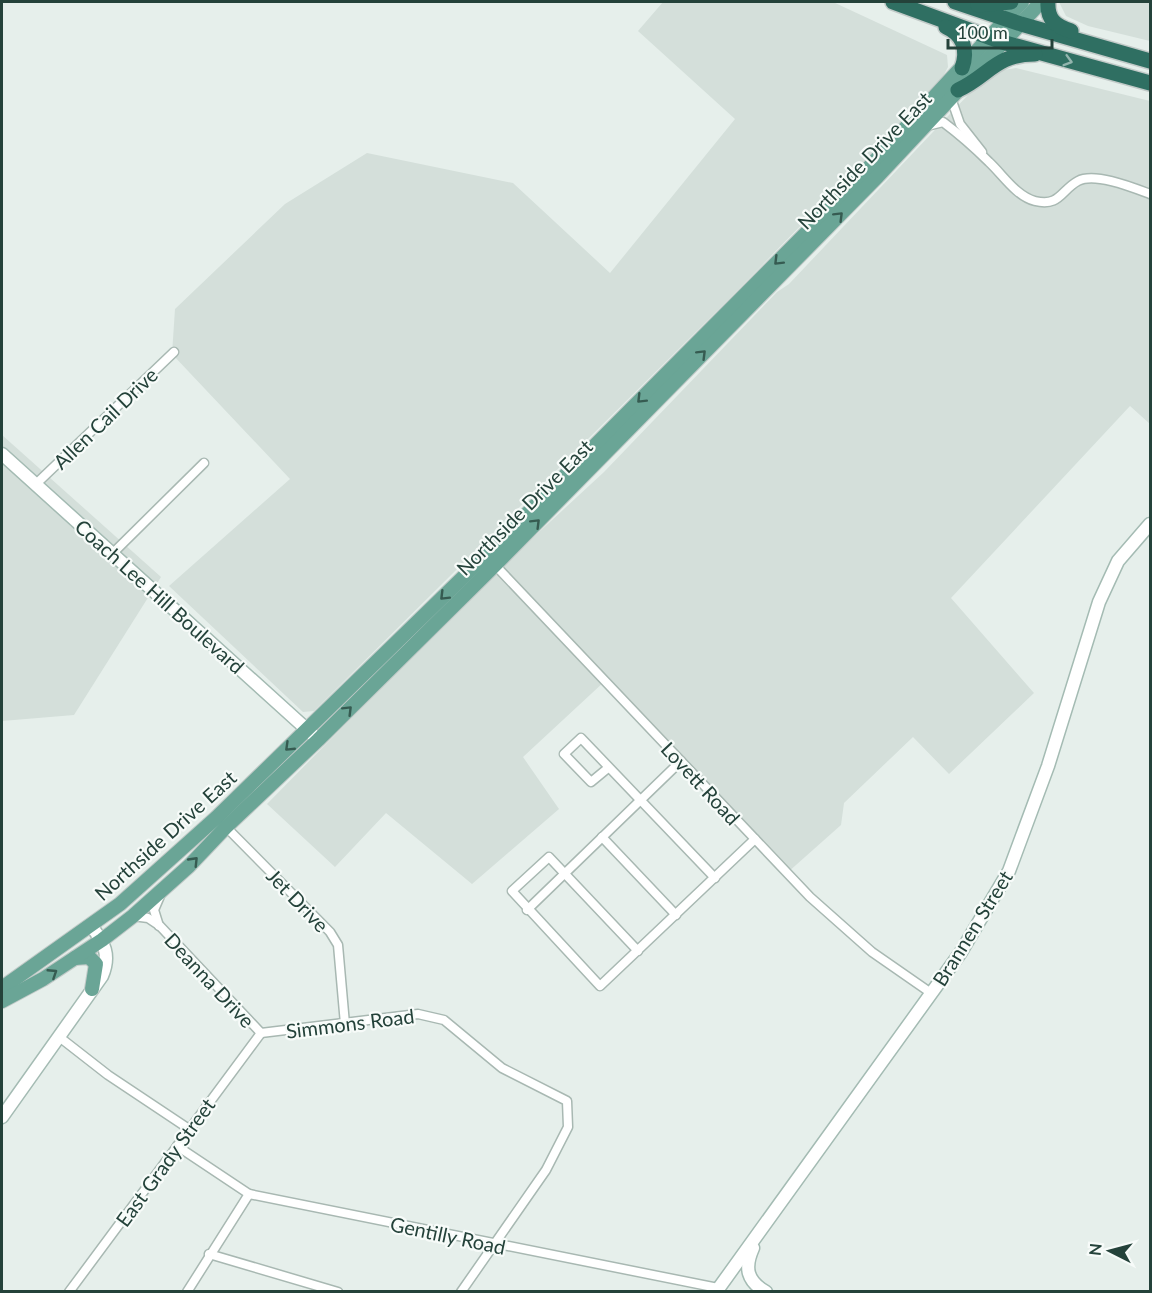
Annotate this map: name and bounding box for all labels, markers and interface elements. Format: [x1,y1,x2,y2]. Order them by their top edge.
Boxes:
scale bar [948,12,1052,50]
text: 100 m [957,21,1008,43]
one-way arrow [1062,54,1073,66]
street label: Northside Drive East [792,86,936,234]
one-way arrow [832,212,843,223]
one-way arrow [775,253,786,264]
one-way arrow [695,351,706,362]
street label: Allen Cail Drive [48,362,162,474]
one-way arrow [637,392,647,403]
street label: Northside Drive East [451,434,597,580]
street label: Coach Lee Hill Boulevard [71,514,249,678]
one-way arrow [529,520,540,530]
one-way arrow [440,589,451,600]
one-way arrow [341,707,352,718]
street label: Lovett Road [657,737,745,829]
one-way arrow [285,740,296,751]
street label: Northside Drive East [89,765,241,905]
one-way arrow [187,858,198,868]
street label: Jet Drive [262,863,334,937]
street label: Brannen Street [927,866,1017,990]
street label: Deanna Drive [160,928,260,1032]
one-way arrow [46,969,57,980]
street label: Simmons Road [284,1003,416,1043]
street label: East Grady Street [110,1093,220,1231]
street label: Gentilly Road [388,1211,508,1259]
north arrow [1080,1221,1140,1281]
text: N [1084,1242,1105,1257]

